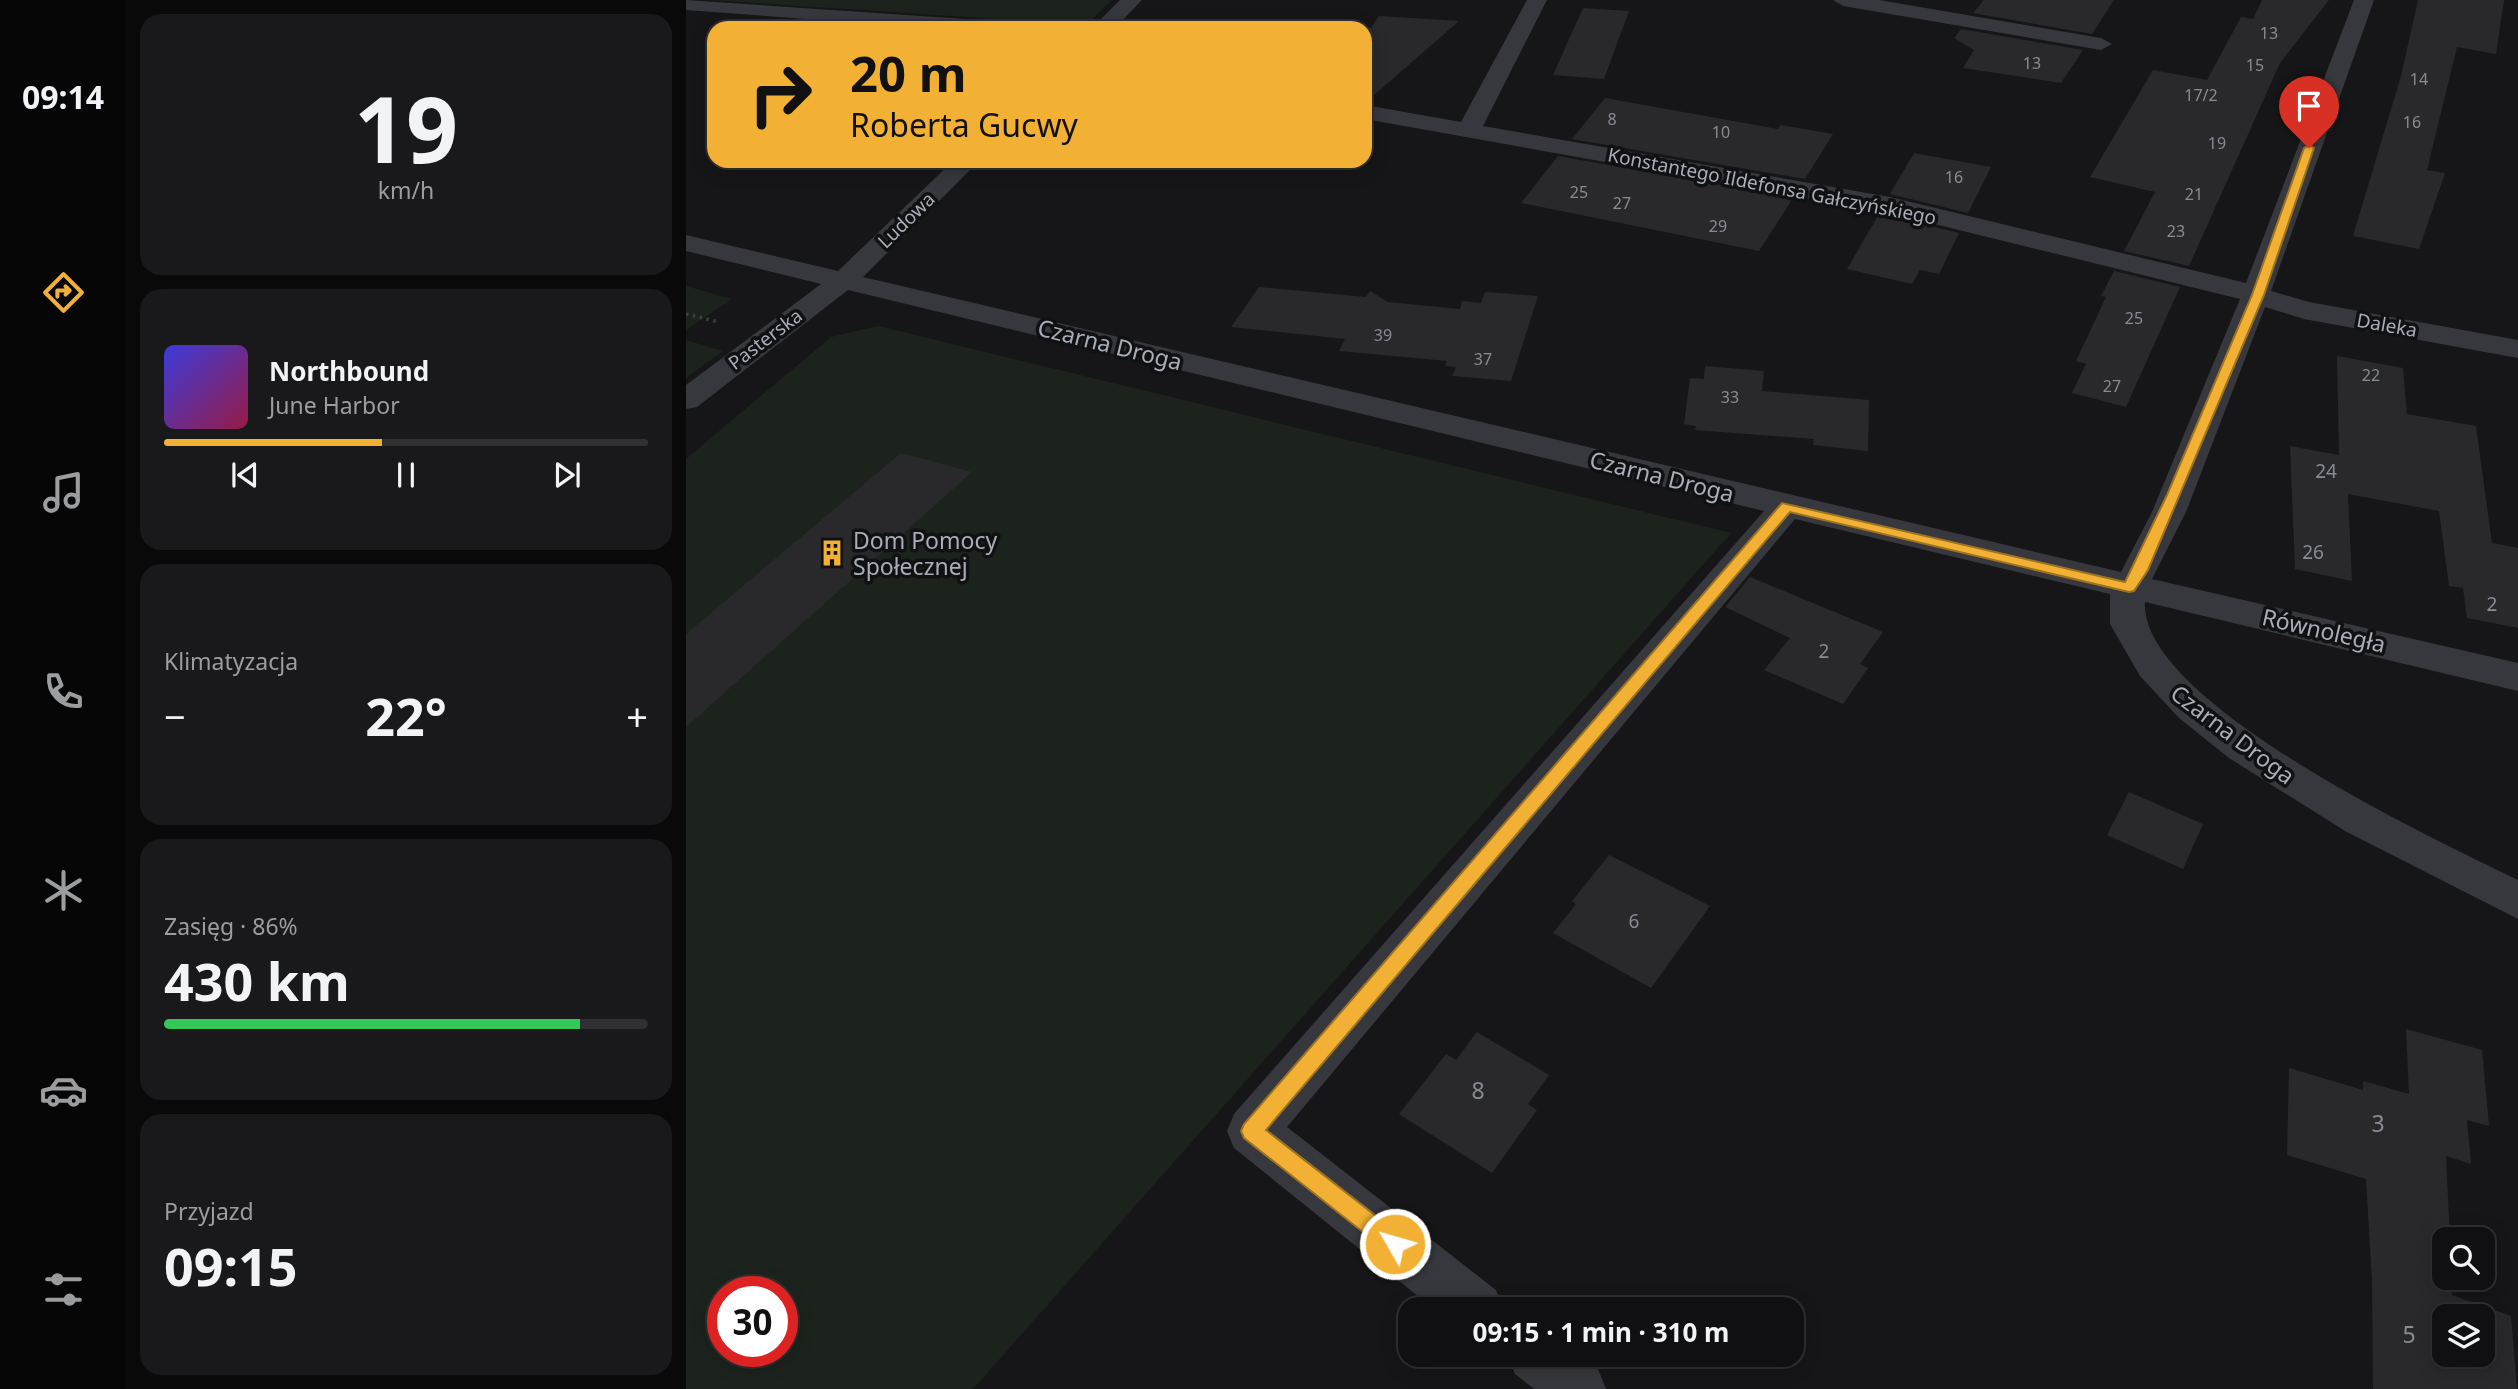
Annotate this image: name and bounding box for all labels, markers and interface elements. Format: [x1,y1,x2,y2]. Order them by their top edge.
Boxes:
house number: 13 [2260,22,2278,44]
text: 20 m [850,40,967,106]
icon: right [735,49,826,140]
house number: 13 [2023,52,2041,74]
house number: 15 [2246,54,2264,76]
text: 19 [354,66,458,190]
house number: 14 [2410,68,2428,90]
text: 09:14 [22,75,104,118]
pin [2279,76,2339,148]
house number: 17/2 [2184,84,2218,106]
icon: arrive [2290,87,2328,125]
text: Roberta Gucwy [850,103,1078,146]
house number: 8 [1607,108,1617,130]
house number: 16 [2403,111,2421,133]
house number: 10 [1712,121,1730,143]
house number: 19 [2208,132,2226,154]
street label: Konstantego Ildefonsa Gałczyńskiego [1605,141,1939,231]
house number: 16 [1945,166,1963,188]
text: km/h [378,174,434,206]
house number: 25 [1570,181,1588,203]
house number: 21 [2185,183,2203,205]
street label: Ludowa [872,186,940,254]
house number: 27 [1613,192,1631,214]
house number: 29 [1709,215,1727,237]
house number: 23 [2167,220,2185,242]
icon: directions [39,268,88,317]
street label: Pasterska [723,303,807,375]
house number: 25 [2125,307,2143,329]
street label: Daleka [2355,307,2419,343]
street label: Czarna Droga [1035,311,1185,377]
house number: 39 [1374,324,1392,346]
house number: 37 [1474,348,1492,370]
text: Northbound [269,353,429,389]
house number: 22 [2362,364,2380,386]
house number: 27 [2103,375,2121,397]
house number: 33 [1721,386,1739,408]
text: June Harbor [269,389,400,421]
street label: Czarna Droga [1587,443,1737,509]
icon: previous [226,456,264,494]
icon: pause [387,456,425,494]
icon: next [548,456,586,494]
house number: 24 [2315,458,2337,484]
icon: music [39,468,88,517]
place label: Dom Pomocy Społecznej [853,524,997,582]
building icon: Dom Pomocy Społecznej [817,538,847,568]
house number: 26 [2302,539,2324,565]
house number: 2 [2487,591,2497,617]
street label: Równoległa [2259,600,2389,660]
house number: 2 [1819,638,1829,664]
text: Klimatyzacja [164,645,298,677]
icon: phone [39,667,88,716]
street label: Czarna Droga [2164,677,2302,791]
text: 22° [365,680,447,751]
text: − [164,690,186,742]
text: + [626,690,648,742]
icon: climate [39,866,88,915]
house number: 6 [1629,908,1639,934]
text: Zasięg · 86% [164,910,298,942]
text: 430 km [164,945,350,1016]
icon: car [39,1066,88,1115]
house number: 8 [1471,1074,1485,1106]
house number: 3 [2371,1107,2385,1139]
text: Przyjazd [164,1195,254,1227]
position arrow [1358,1207,1432,1281]
map controls [2432,1227,2495,1367]
button: search [2432,1227,2495,1290]
text: 09:15 [164,1230,298,1301]
icon: filters [39,1265,88,1314]
speed limit sign: 30 [707,1276,798,1367]
button: layers [2432,1304,2495,1367]
text: 09:15 · 1 min · 310 m [1473,1314,1729,1350]
house number: 5 [2402,1318,2416,1350]

